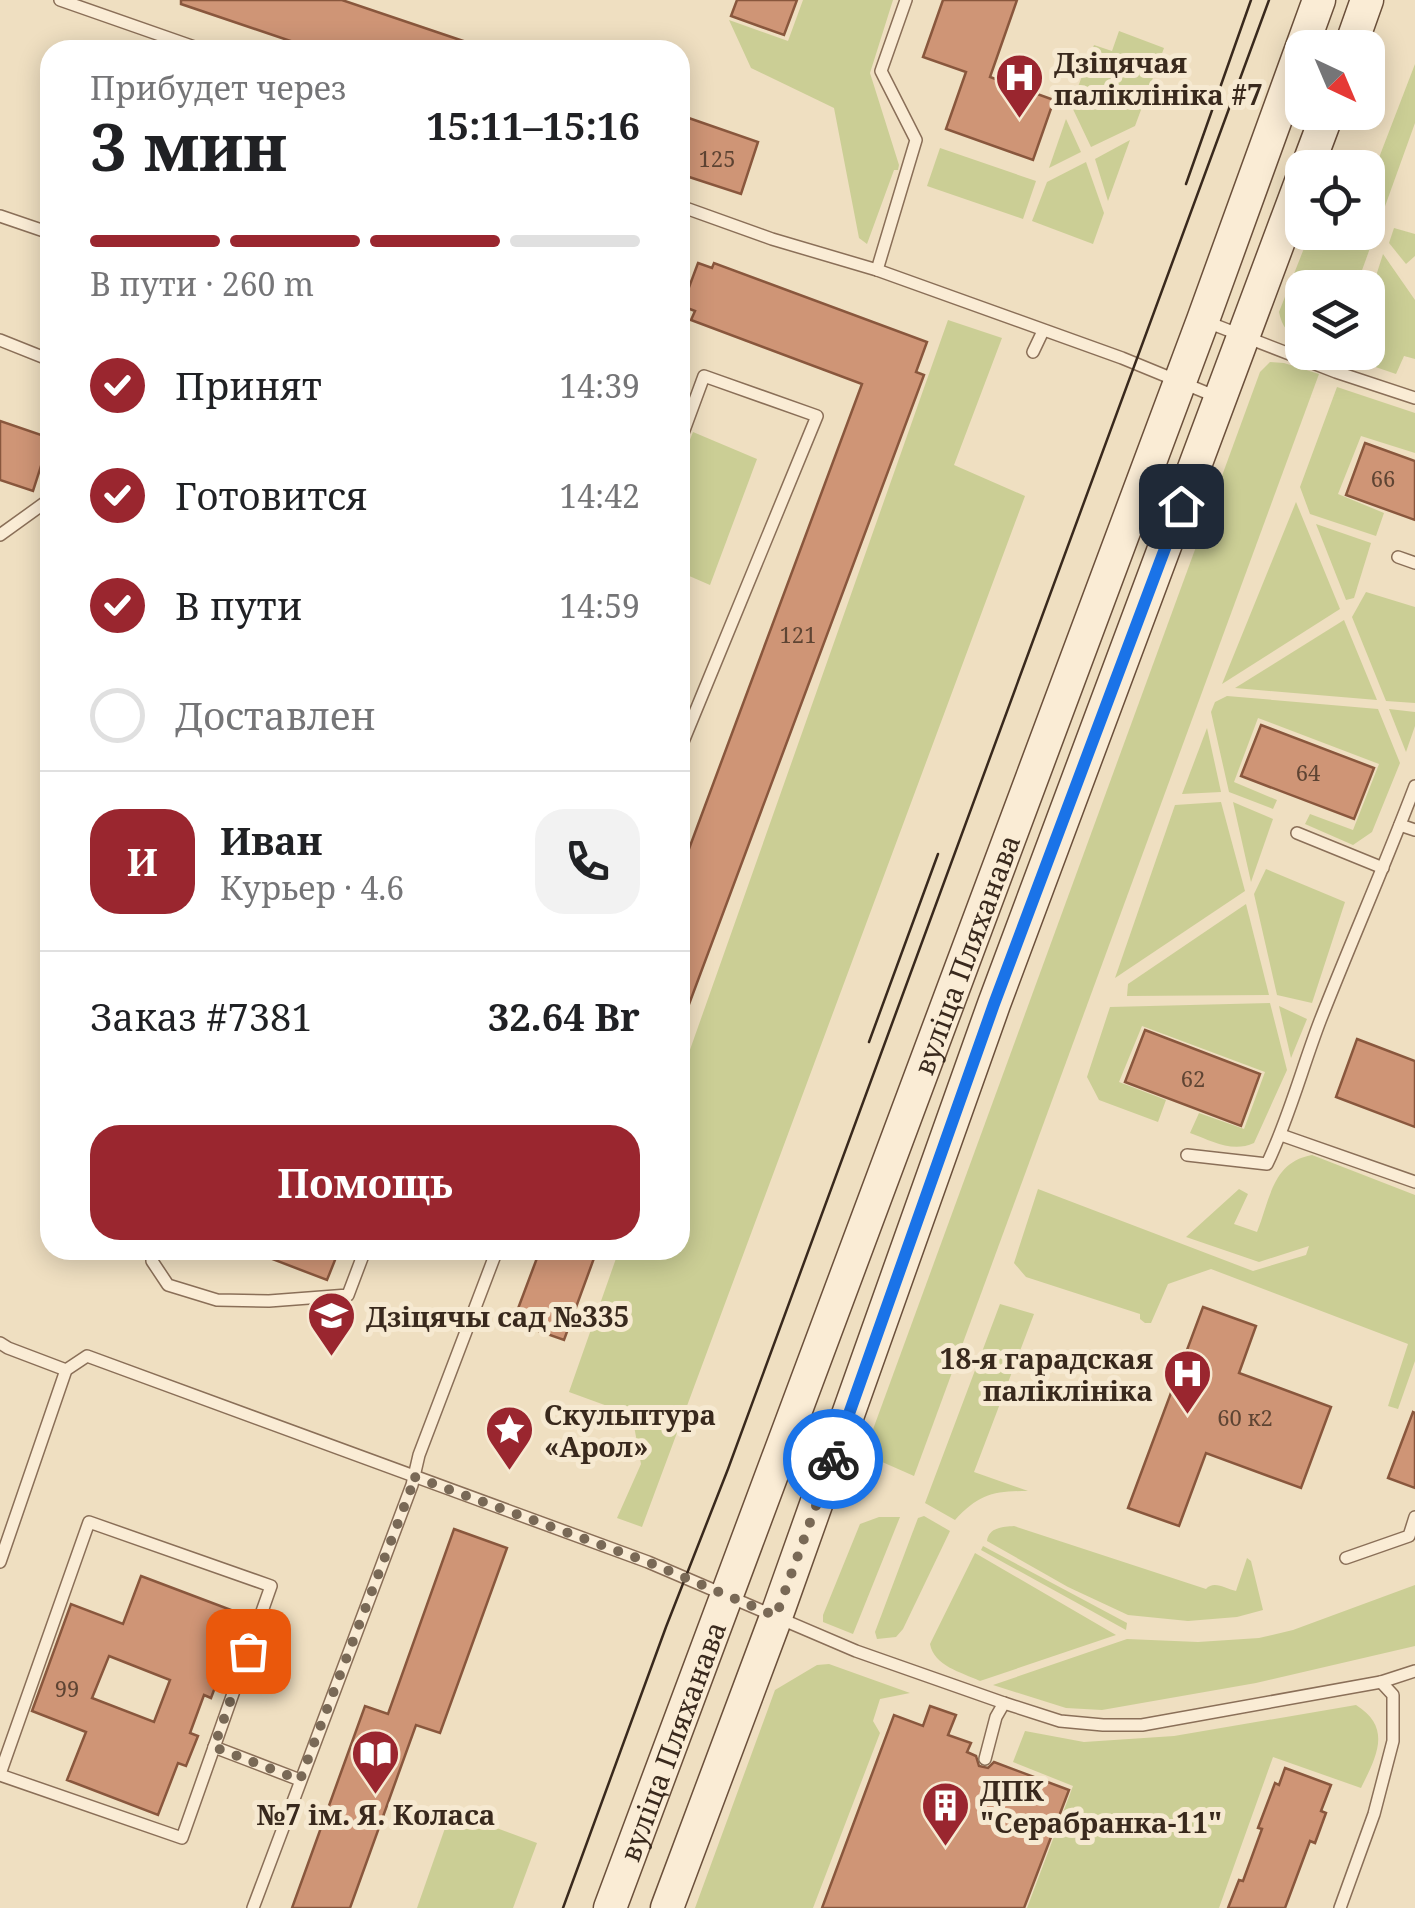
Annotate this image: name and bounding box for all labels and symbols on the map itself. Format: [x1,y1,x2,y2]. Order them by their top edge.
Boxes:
north arrow [1285,30,1385,130]
place label: Дзіцячая паліклініка #7 [1054,43,1263,113]
hospital icon: Дзіцячая паліклініка #7 [993,52,1045,120]
house number: 125 [699,143,735,173]
house number: 66 [1371,463,1395,493]
pin [1139,464,1224,549]
house number: 121 [780,619,816,649]
house number: 64 [1296,757,1320,787]
street label: вуліца Пляханава [904,829,1028,1080]
house number: 62 [1181,1063,1205,1093]
school or university icon: Дзіцячы сад №335 [305,1290,357,1358]
place label: Дзіцячы сад №335 [366,1297,629,1335]
place label: 18-я гарадская паліклініка [940,1339,1153,1409]
hospital icon: 18-я гарадская паліклініка [1162,1348,1214,1416]
place label: Скульптура «Арол» [544,1395,716,1465]
house number: 60 к2 [1217,1402,1273,1432]
place icon: Скульптура «Арол» [483,1404,535,1472]
courier [783,1409,883,1509]
pin [206,1609,291,1694]
street label: вуліца Пляханава [610,1616,734,1867]
house number: 99 [55,1673,79,1703]
library icon: №7 ім. Я. Коласа [350,1728,402,1796]
place label: ДПК "Серабранка-11" [980,1771,1222,1841]
building icon: ДПК "Серабранка-11" [919,1780,971,1848]
place label: №7 ім. Я. Коласа [257,1795,495,1833]

